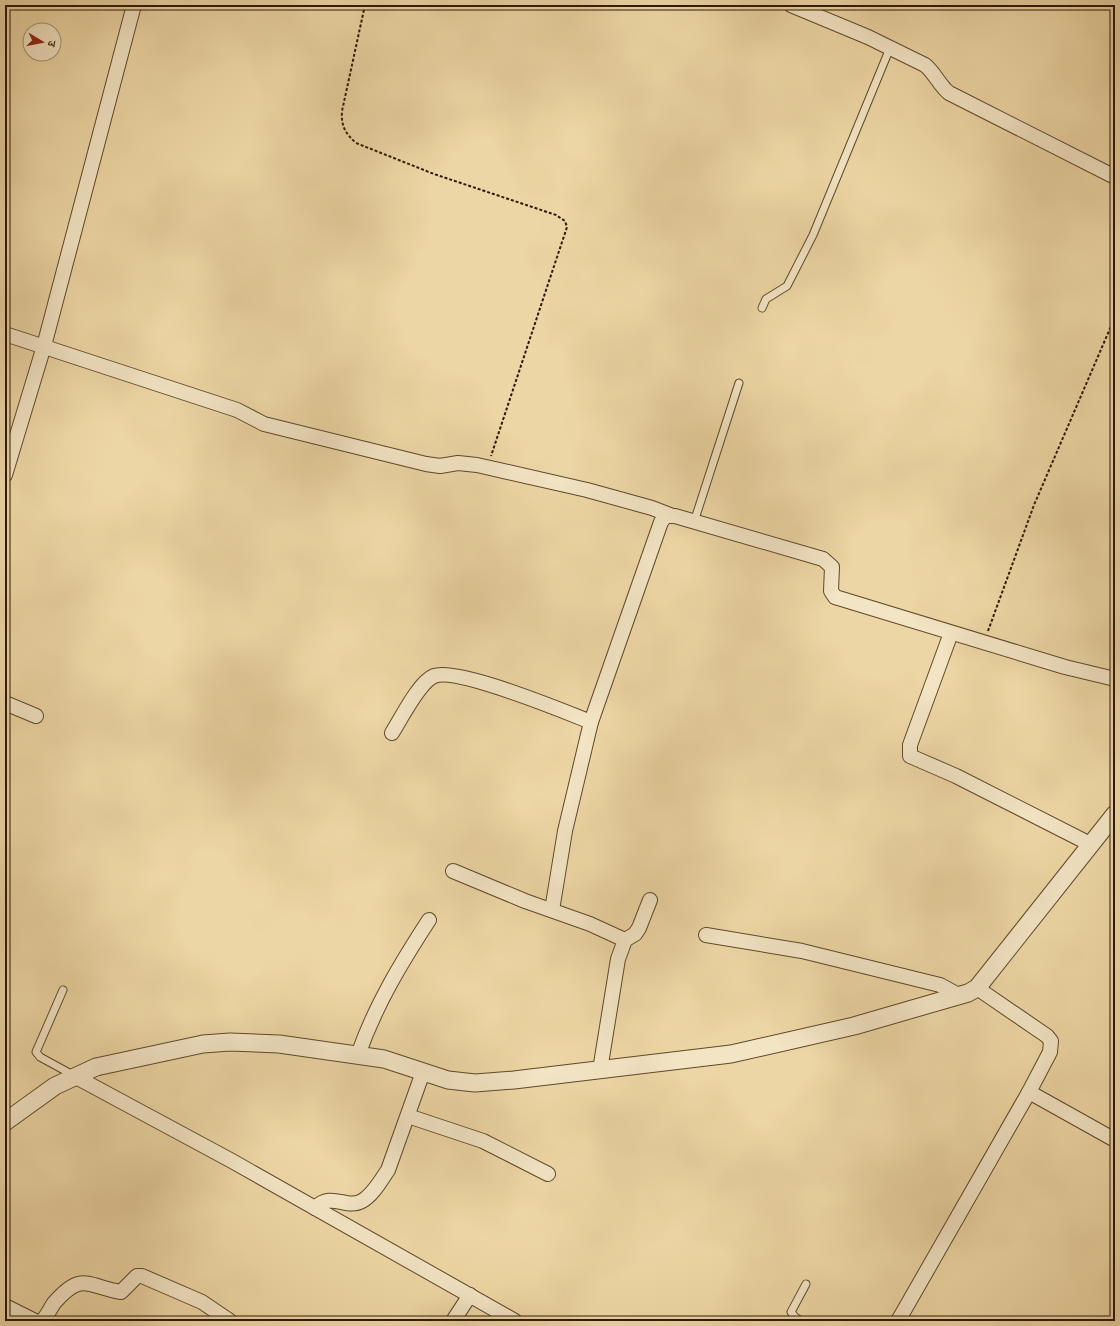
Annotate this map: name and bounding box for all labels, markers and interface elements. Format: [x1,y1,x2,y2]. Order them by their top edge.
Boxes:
north arrow [22,22,62,62]
text: उ [42,38,59,49]

